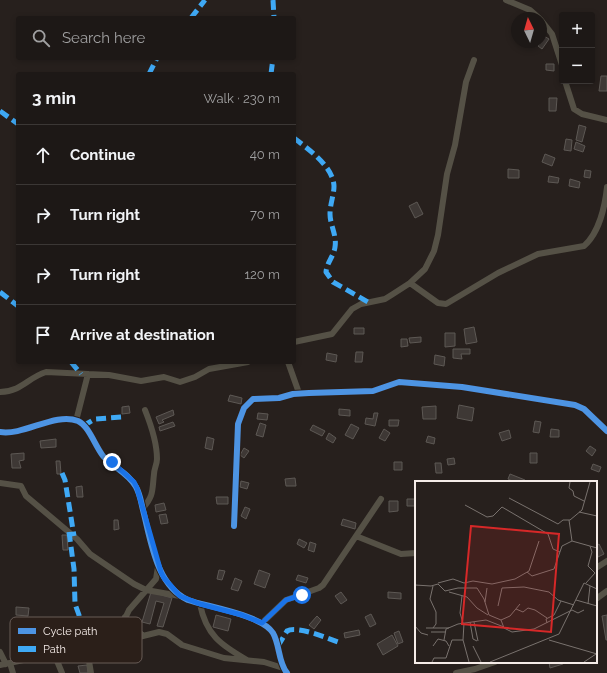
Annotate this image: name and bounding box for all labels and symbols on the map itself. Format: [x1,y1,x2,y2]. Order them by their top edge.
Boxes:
north arrow [511,12,547,48]
route end [103,453,121,471]
inset map [415,481,597,663]
route start [293,586,311,604]
legend [10,617,142,663]
text: Cycle path [43,625,97,638]
text: Path [43,643,66,656]

